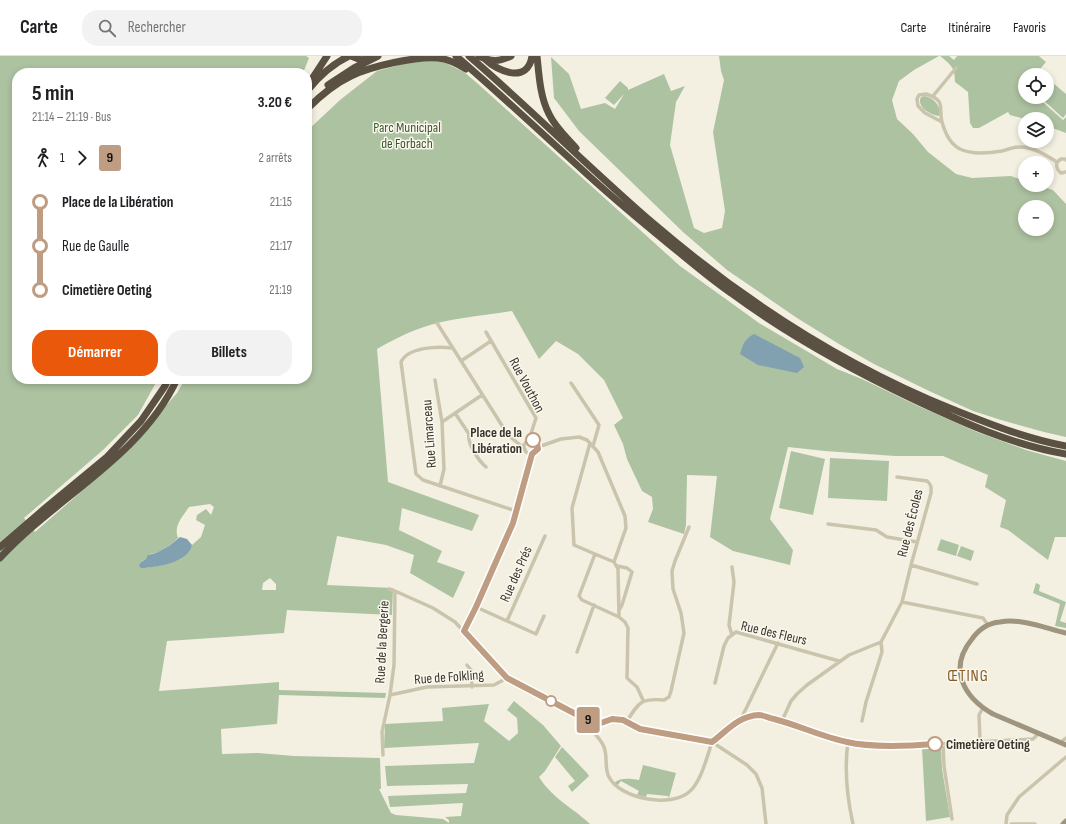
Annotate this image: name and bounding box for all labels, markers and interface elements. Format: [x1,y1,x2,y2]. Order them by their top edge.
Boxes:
search box [82,10,362,46]
text: Carte [20,16,58,39]
icon: search [96,17,118,39]
text: Rechercher [128,18,186,37]
text: Carte [900,19,926,36]
text: Itinéraire [948,19,991,36]
text: Favoris [1013,19,1046,36]
map controls [1018,68,1054,236]
button: locate [1018,68,1054,104]
text: 5 min [32,80,74,107]
text: 3.20 € [258,93,292,112]
text: 21:14 – 21:19 · Bus [32,109,111,125]
button: layers [1018,112,1054,148]
park label: Parc Municipal de Forbach [373,119,441,152]
icon: walk [32,147,54,169]
icon: forward [71,147,93,169]
text: 9 [107,149,113,166]
text: 1 [60,150,65,166]
text: 2 arrêts [259,150,292,166]
button: + [1018,156,1054,192]
text: Place de la Libération [62,193,173,212]
text: 21:15 [270,194,292,210]
button: − [1018,200,1054,236]
text: Rue de Gaulle [62,237,129,256]
text: 21:17 [270,238,292,254]
text: Cimetière Oeting [62,281,152,300]
text: 21:19 [269,282,292,298]
button: Démarrer [32,330,158,376]
button: Billets [166,330,292,376]
street label: Rue Vouthon [505,355,549,415]
street label: Rue Limarceau [418,399,440,469]
place label: Place de la Libération [470,424,522,457]
marker: Place de la Libération [525,432,541,448]
street label: Rue des Écoles [893,487,927,559]
street label: Rue des Prés [496,543,536,605]
street label: Rue de la Bergerie [371,600,393,684]
street label: Rue des Fleurs [739,617,809,649]
street label: Rue de Folkling [414,666,485,688]
district label: ŒTING [947,667,989,686]
unlabelled marker [545,695,557,707]
line badge: 9 [575,707,601,733]
text: 9 [585,711,591,728]
marker: Cimetière Oeting [927,736,943,752]
place label: Cimetière Oeting [946,736,1030,753]

